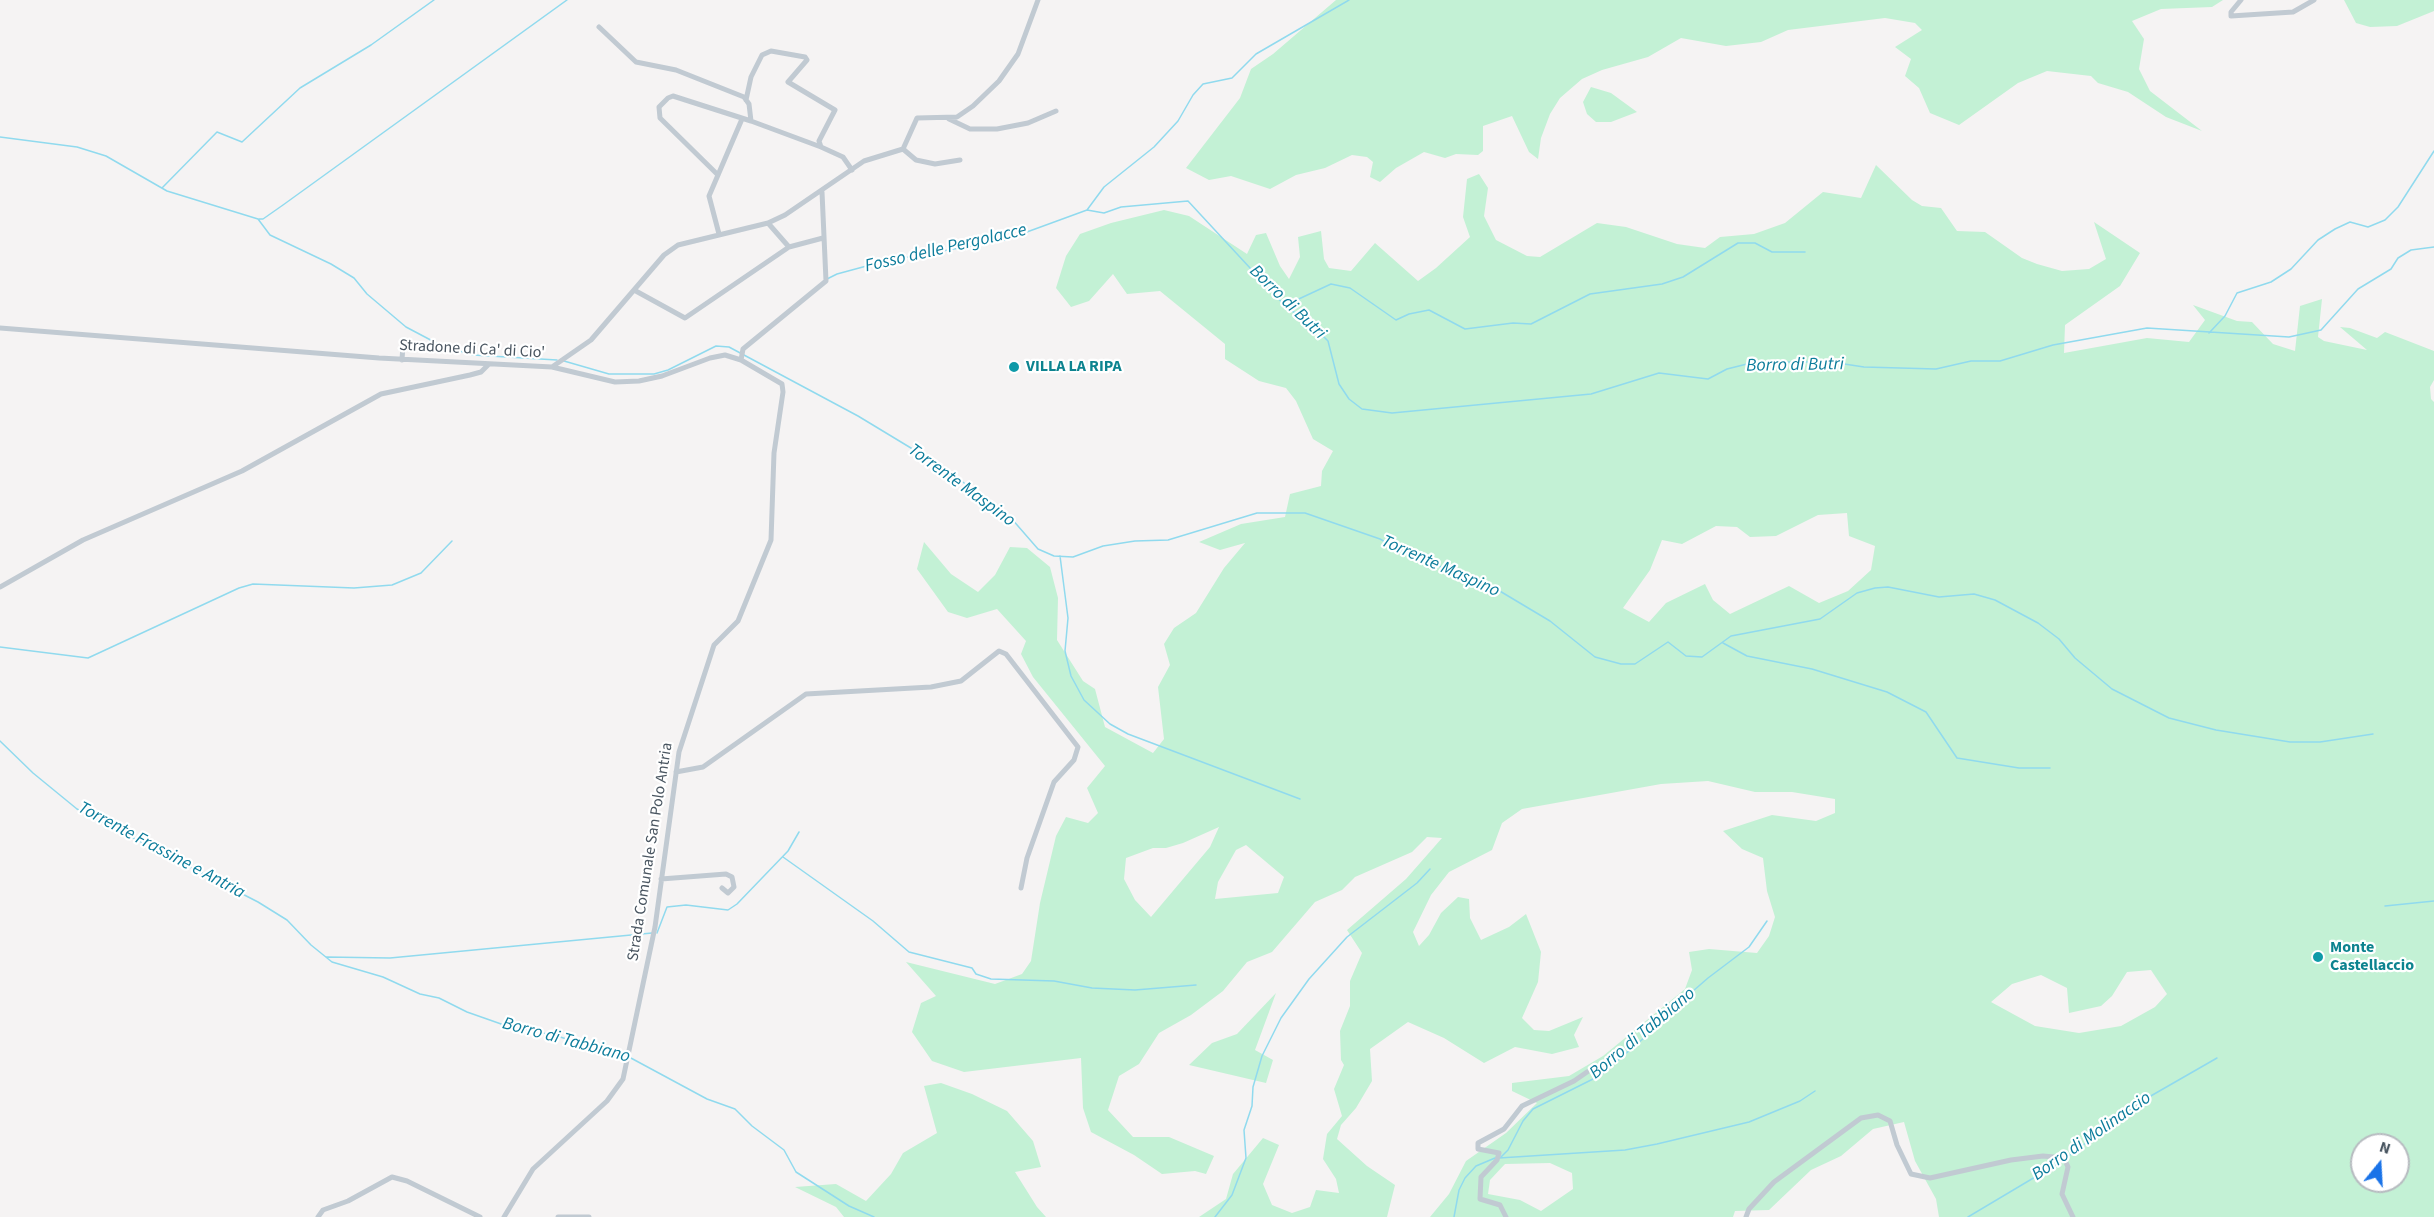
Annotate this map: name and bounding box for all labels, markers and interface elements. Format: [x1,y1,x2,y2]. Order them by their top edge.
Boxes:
water label: Fosso delle Pergolacce [863,220,1029,278]
water label: Borro di Butri [1244,261,1330,345]
street label: Stradone di Ca' di Cio' [399,337,545,363]
water label: Borro di Butri [1746,354,1844,378]
place label: VILLA LA RIPA [1026,357,1122,377]
marker: VILLA LA RIPA [1007,360,1021,374]
water label: Torrente Maspino [903,440,1019,532]
water label: Torrente Maspino [1377,531,1503,603]
street label: Strada Comunale San Polo Antria [624,741,678,963]
water label: Torrente Frassine e Antria [74,798,248,904]
place label: Monte Castellaccio [2330,938,2414,976]
marker: Monte Castellaccio [2311,950,2325,964]
water label: Borro di Tabbiano [1586,983,1700,1085]
water label: Borro di Tabbiano [500,1014,632,1068]
water label: Borro di Molinaccio [2028,1088,2156,1186]
north arrow [2350,1133,2410,1193]
text: N [2376,1136,2393,1160]

